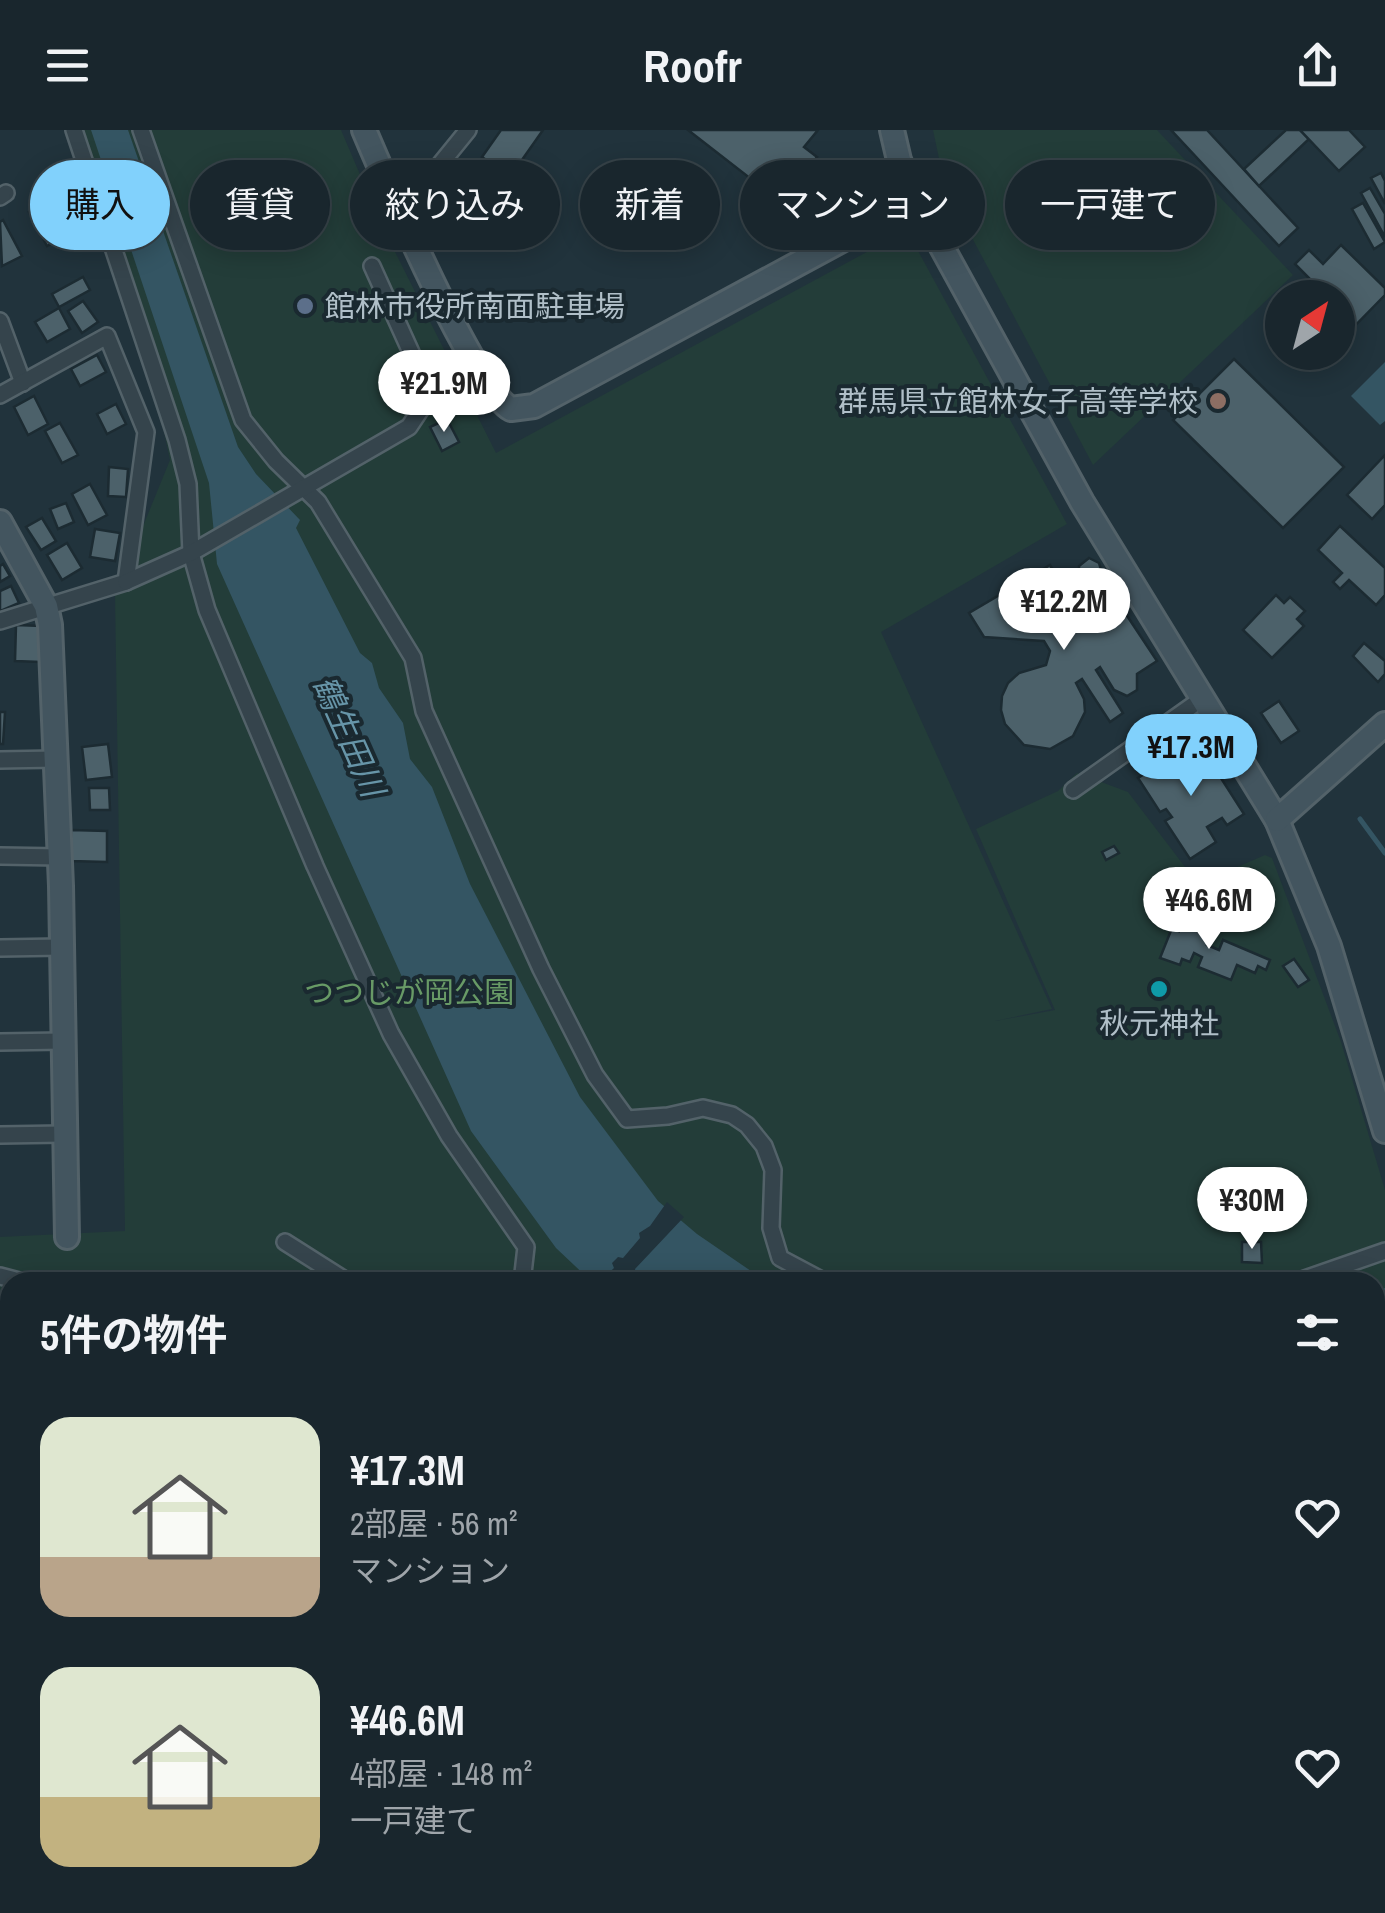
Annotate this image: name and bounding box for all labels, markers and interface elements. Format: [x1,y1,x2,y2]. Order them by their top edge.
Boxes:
text: Roofr [643,35,742,96]
icon: menu [40,38,95,93]
icon: share [1290,38,1345,93]
chip: 購入 [30,160,170,250]
chip: 賃貸 [190,160,330,250]
chip: 絞り込み [350,160,560,250]
chip: 新着 [580,160,720,250]
chip: マンション [740,160,985,250]
chip: 一戸建て [1005,160,1215,250]
north arrow [1265,280,1355,370]
map controls [1265,280,1355,370]
place label: 館林市役所南面駐車場 [325,286,625,326]
marker: 館林市役所南面駐車場 [294,295,316,317]
pin: ¥21.9M [363,350,525,435]
text: ¥21.9M [400,361,488,404]
place label: 群馬県立館林女子高等学校 [838,381,1198,421]
marker: 群馬県立館林女子高等学校 [1207,390,1229,412]
pin: ¥12.2M [983,568,1145,653]
text: ¥12.2M [1020,579,1108,622]
water label: 鶴生田川 [303,669,396,806]
pin: ¥17.3M [1110,714,1272,799]
text: ¥17.3M [1147,725,1235,768]
pin: ¥46.6M [1128,867,1290,952]
text: ¥46.6M [1165,878,1253,921]
park label: つつじが岡公園 [304,972,514,1012]
marker: 秋元神社 [1148,978,1170,1000]
place label: 秋元神社 [1099,1003,1219,1043]
pin: ¥30M [1193,1167,1311,1252]
text: ¥30M [1219,1178,1285,1221]
icon: filters [1290,1305,1345,1360]
text: 5件の物件 [40,1307,227,1363]
text: ¥17.3M [350,1442,465,1498]
icon: home [120,1457,240,1577]
icon: heart [1290,1490,1345,1545]
text: 2部屋 · 56 m² [350,1502,518,1545]
text: マンション [350,1549,510,1592]
text: ¥46.6M [350,1692,465,1748]
icon: home [120,1707,240,1827]
icon: heart [1290,1740,1345,1795]
text: 4部屋 · 148 m² [350,1752,532,1795]
text: 一戸建て [350,1799,478,1842]

